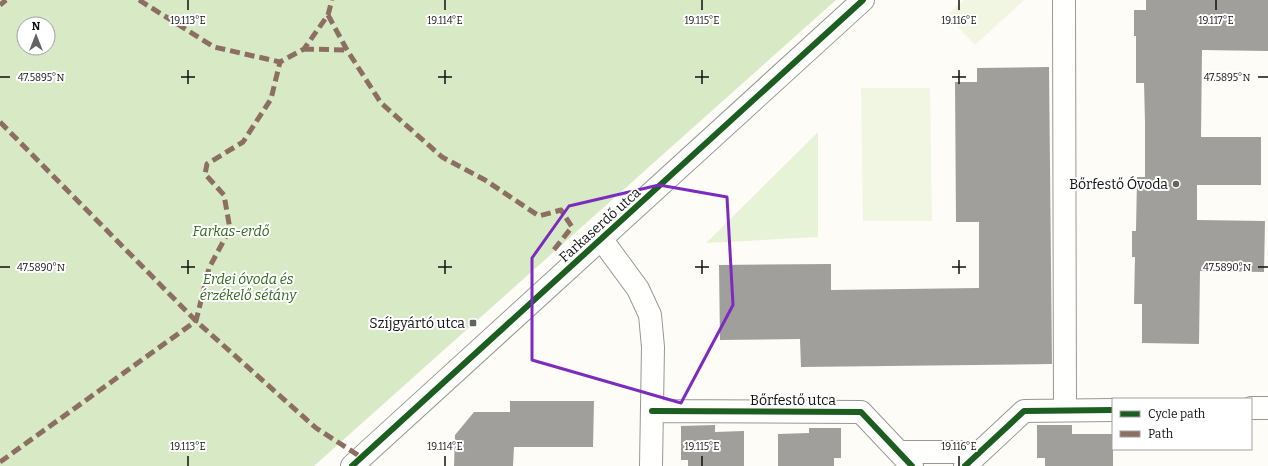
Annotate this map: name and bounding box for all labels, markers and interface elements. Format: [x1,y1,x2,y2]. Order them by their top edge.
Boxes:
text: 19.113°E [170,15,206,27]
text: 19.114°E [427,15,463,27]
text: 19.115°E [684,15,720,27]
text: 19.116°E [941,15,977,27]
text: 19.117°E [1198,15,1234,27]
north arrow [16,16,56,56]
text: N [32,20,41,33]
text: 47.5895°N [18,72,64,84]
text: 47.5895°N [1204,72,1250,84]
place label: Bőrfestő Óvoda [1069,175,1168,193]
marker: Bőrfestő Óvoda [1171,179,1181,189]
street label: Farkaserdő utca [556,184,644,266]
park label: Farkas-erdő [193,223,270,240]
text: 47.5890°N [17,262,65,274]
text: 47.5890°N [1203,262,1251,274]
park label: Erdei óvoda és érzékelő sétány [200,271,297,304]
place label: Szíjgyártó utca [369,315,465,332]
marker: Szíjgyártó utca [468,318,478,328]
street label: Bőrfestő utca [750,392,836,409]
legend [1112,398,1252,450]
text: Cycle path [1148,407,1206,421]
text: Path [1148,427,1174,441]
text: 19.113°E [170,441,206,453]
text: 19.114°E [427,441,463,453]
text: 19.115°E [684,441,720,453]
text: 19.116°E [941,441,977,453]

